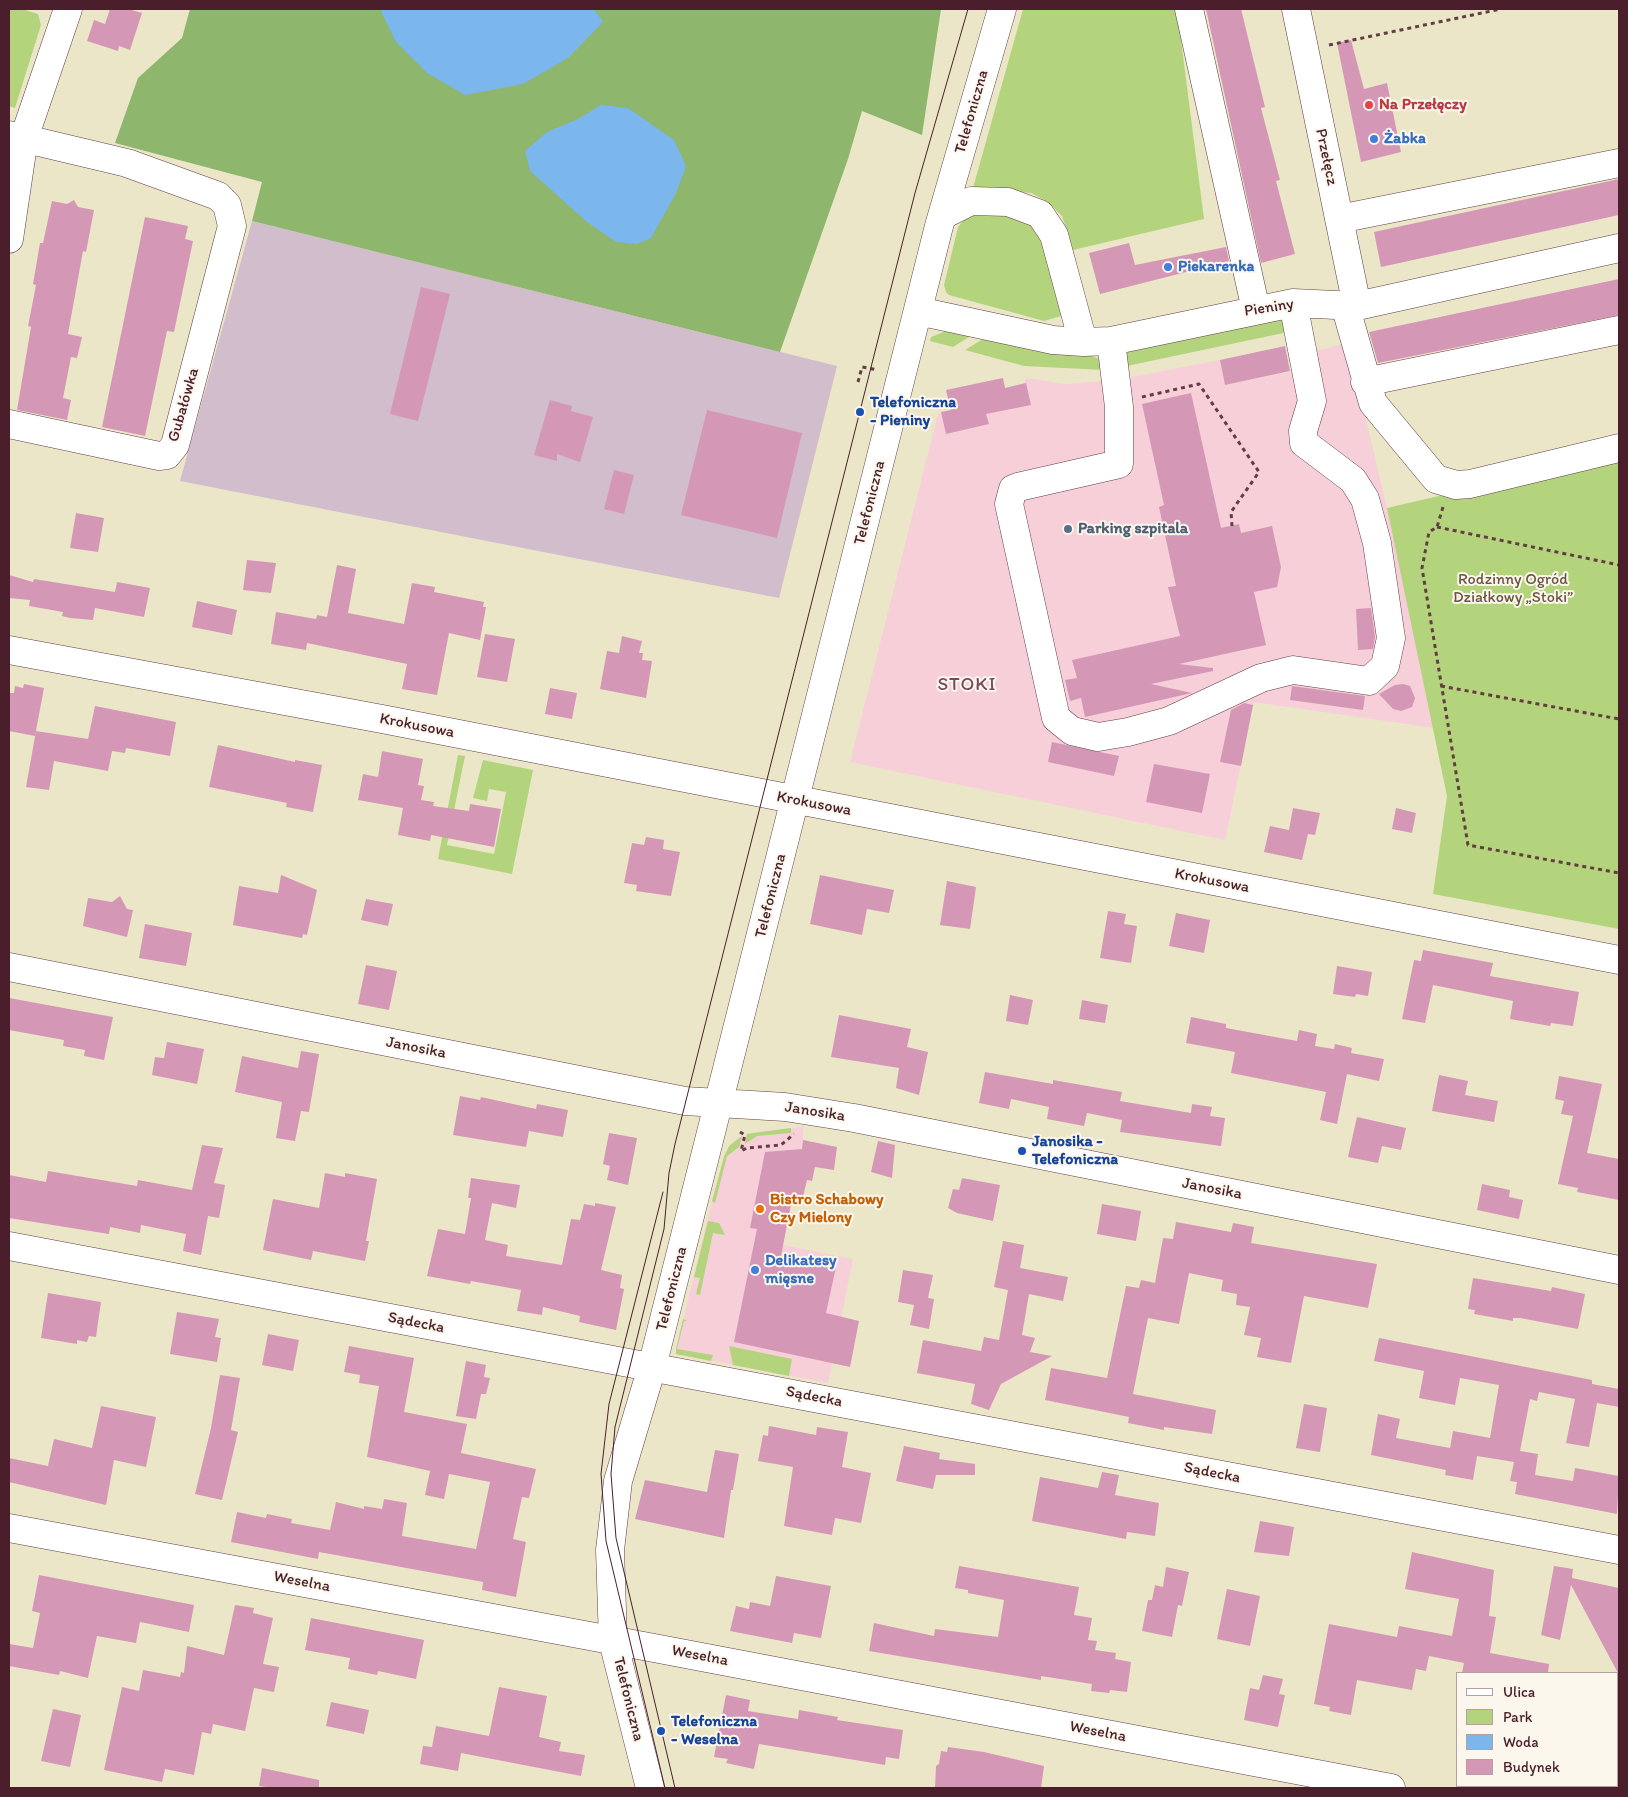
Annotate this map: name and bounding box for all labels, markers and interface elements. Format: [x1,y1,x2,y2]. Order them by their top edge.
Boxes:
street label: Telefoniczna [951,68,993,156]
place label: Na Przełęczy [1379,95,1467,115]
marker: Na Przełęczy [1363,99,1375,111]
street label: Przełęcz [1311,127,1341,187]
place label: Żabka [1384,129,1426,149]
marker: Żabka [1368,133,1380,145]
place label: Piekarenka [1178,257,1254,277]
marker: Piekarenka [1162,261,1174,273]
street label: Pieniny [1243,295,1295,321]
street label: Gubałówka [164,366,204,444]
place label: Telefoniczna - Pieniny [870,393,956,431]
marker: Telefoniczna - Pieniny [854,406,866,418]
street label: Telefoniczna [850,459,890,547]
place label: Parking szpitala [1078,519,1188,539]
marker: Parking szpitala [1062,523,1074,535]
park label: Rodzinny Ogród Działkowy „Stoki” [1453,570,1573,608]
district label: STOKI [938,674,996,696]
street label: Krokusowa [378,709,456,743]
street label: Krokusowa [775,787,853,821]
street label: Telefoniczna [751,852,791,940]
street label: Krokusowa [1173,864,1251,898]
street label: Janosika [384,1033,448,1063]
street label: Janosika [783,1098,847,1126]
place label: Janosika - Telefoniczna [1032,1132,1118,1170]
marker: Janosika - Telefoniczna [1016,1145,1028,1157]
street label: Janosika [1180,1174,1244,1204]
place label: Bistro Schabowy Czy Mielony [770,1190,884,1228]
marker: Bistro Schabowy Czy Mielony [754,1203,766,1215]
street label: Telefoniczna [652,1245,692,1333]
place label: Delikatesy mięsne [765,1251,837,1289]
marker: Delikatesy mięsne [749,1264,761,1276]
street label: Sądecka [386,1308,446,1338]
street label: Sądecka [784,1382,844,1412]
street label: Sądecka [1182,1458,1242,1488]
street label: Weselna [272,1567,332,1597]
street label: Weselna [670,1641,730,1671]
street label: Telefoniczna [608,1655,648,1743]
legend [1456,1672,1618,1787]
text: Ulica [1503,1683,1535,1701]
text: Park [1503,1708,1533,1726]
place label: Telefoniczna - Weselna [671,1712,757,1750]
street label: Weselna [1068,1717,1128,1747]
marker: Telefoniczna - Weselna [655,1725,667,1737]
text: Woda [1503,1733,1539,1751]
text: Budynek [1503,1758,1560,1776]

